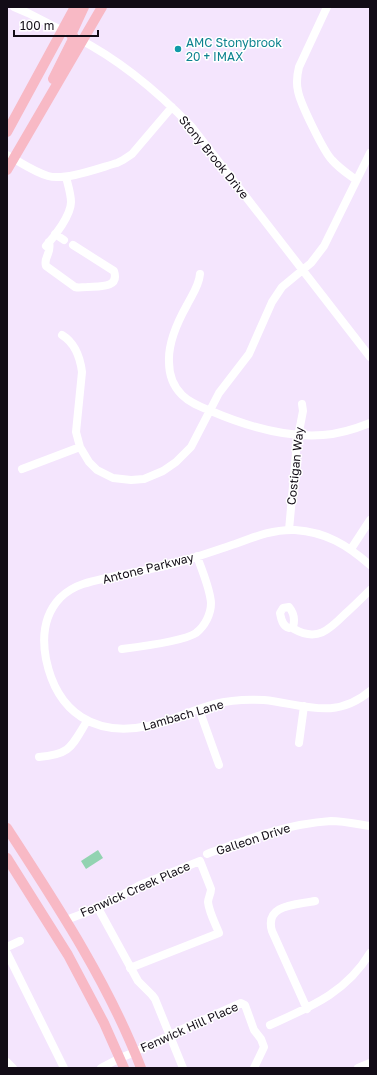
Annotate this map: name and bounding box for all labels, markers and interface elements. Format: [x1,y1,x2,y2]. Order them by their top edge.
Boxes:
scale bar [14,12,98,38]
text: 100 m [20,18,54,33]
place label: AMC Stonybrook 20 + IMAX [186,35,282,64]
marker: AMC Stonybrook 20 + IMAX [173,44,183,54]
street label: Stony Brook Drive [176,112,252,202]
street label: Costigan Way [283,426,307,506]
street label: Antone Parkway [101,549,195,587]
street label: Lambach Lane [141,696,225,734]
street label: Galleon Drive [214,820,292,858]
street label: Fenwick Creek Place [78,858,192,920]
street label: Fenwick Hill Place [138,999,240,1055]

